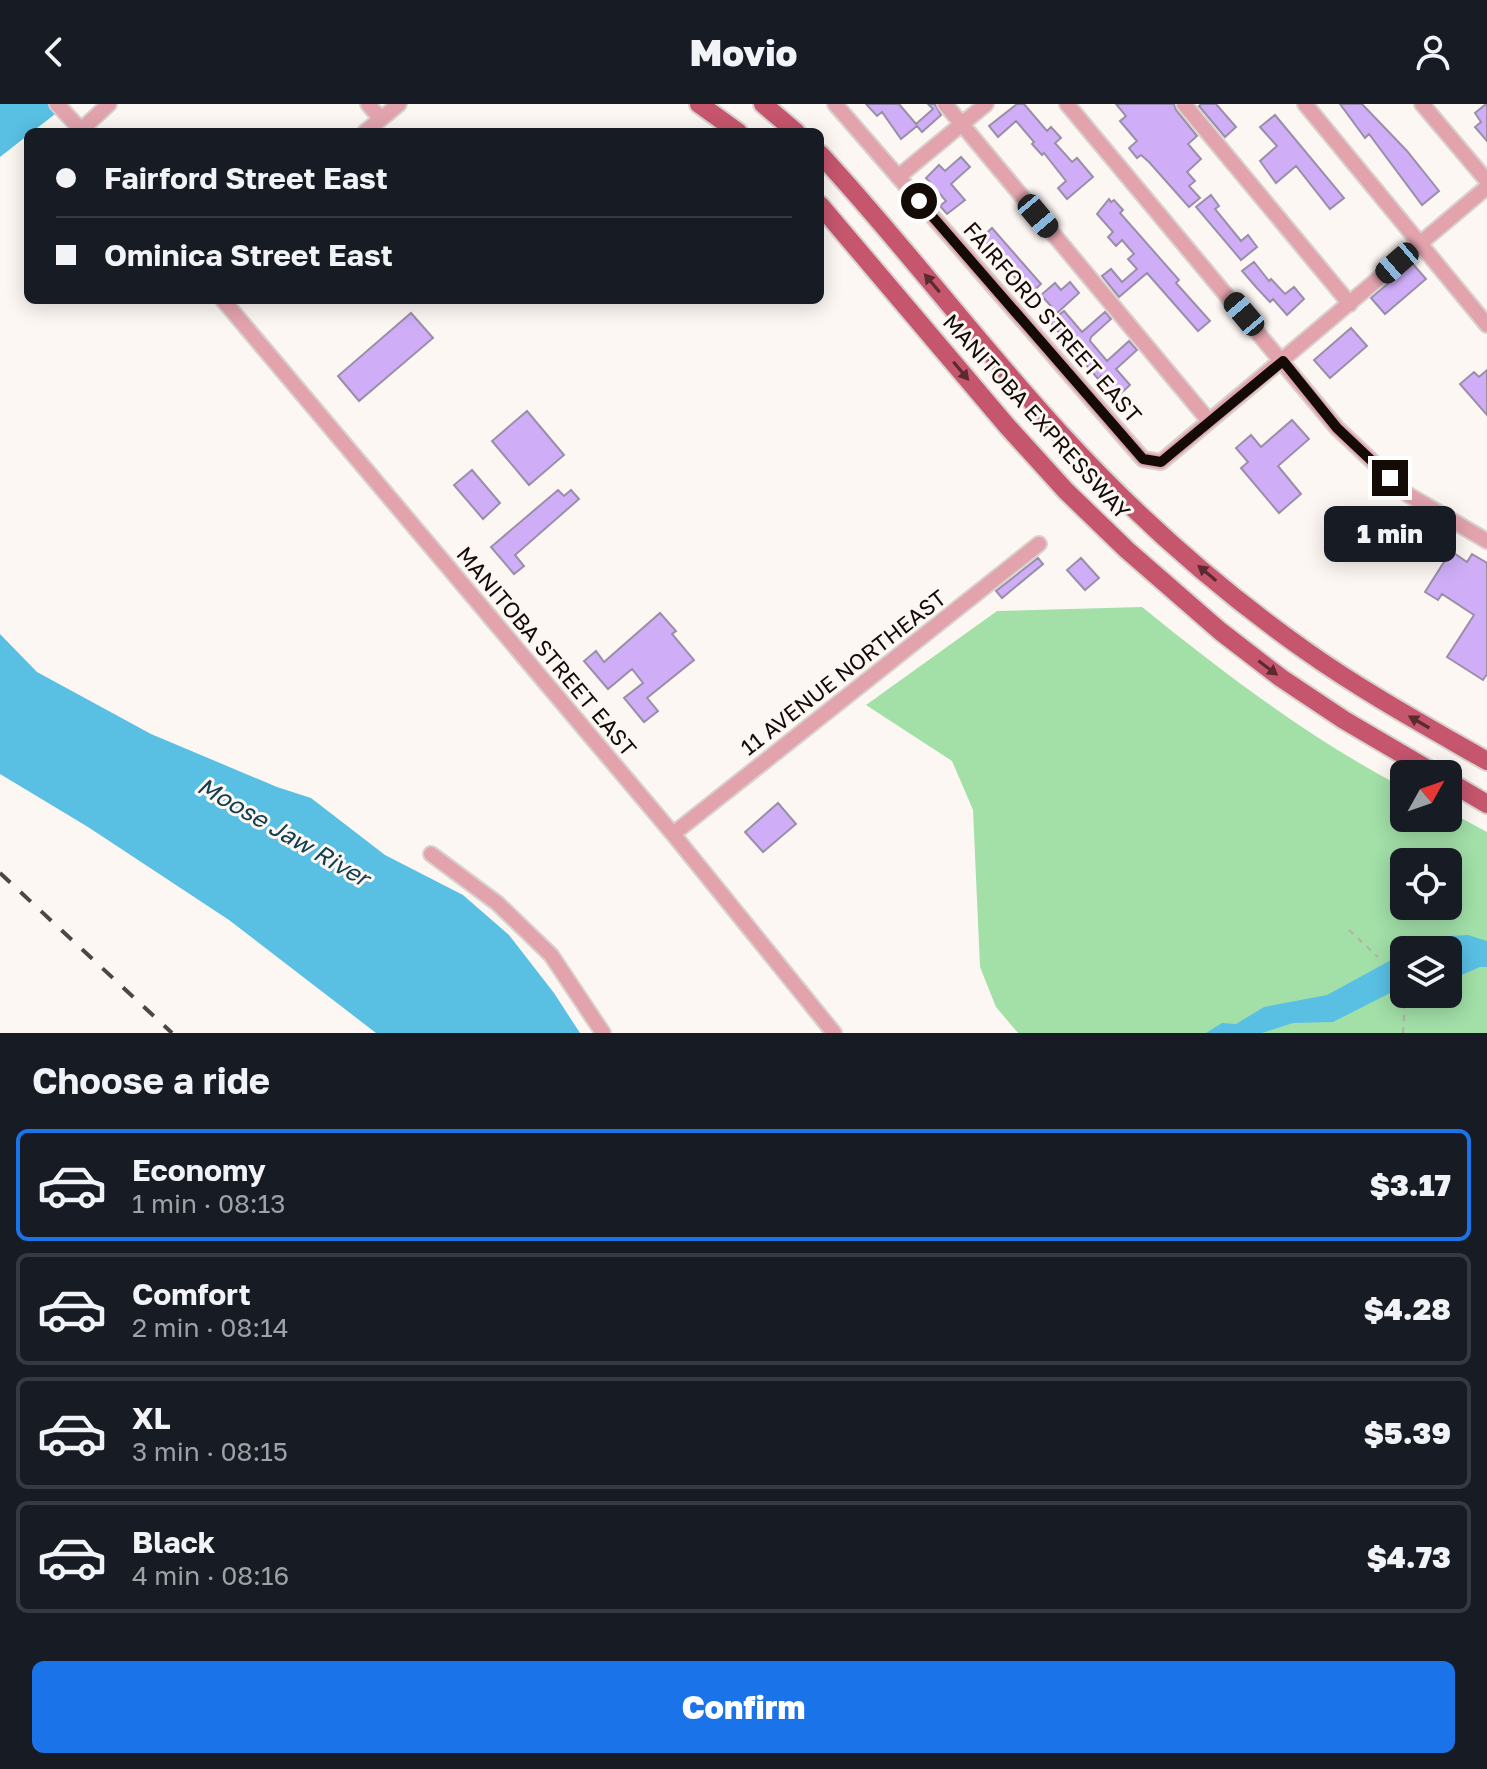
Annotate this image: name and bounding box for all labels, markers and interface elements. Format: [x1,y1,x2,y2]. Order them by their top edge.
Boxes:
icon: back [32,30,76,74]
icon: person [1411,30,1455,74]
text: Movio [690,31,797,74]
text: Fairford Street East [104,160,388,196]
route start [901,183,937,219]
car [1013,190,1063,242]
street label: FAIRFORD STREET EAST [958,216,1148,428]
text: Ominica Street East [104,237,393,273]
car [1371,238,1423,288]
one-way arrow [924,274,941,294]
car [1219,288,1269,340]
street label: MANITOBA EXPRESSWAY [938,308,1136,524]
one-way arrow [952,361,969,381]
route end [1372,460,1408,496]
callout: 1 min [1324,506,1456,562]
text: 1 min [1357,518,1423,549]
street label: MANITOBA STREET EAST [451,541,643,762]
one-way arrow [1197,565,1217,582]
street label: 11 AVENUE NORTHEAST [735,583,951,761]
one-way arrow [1257,660,1279,676]
one-way arrow [1408,716,1430,730]
north arrow [1390,760,1462,832]
map controls [1390,760,1462,1008]
water label: Moose Jaw River [193,770,378,894]
button: locate [1390,848,1462,920]
button: layers [1390,936,1462,1008]
text: Choose a ride [32,1059,270,1102]
icon: car [36,1149,108,1221]
text: Economy [132,1152,266,1188]
text: $3.17 [1370,1167,1451,1203]
text: 1 min · 08:13 [132,1188,285,1219]
icon: car [36,1273,108,1345]
text: Comfort [132,1276,251,1312]
text: $4.28 [1364,1291,1451,1327]
text: 2 min · 08:14 [132,1312,289,1343]
icon: car [36,1397,108,1469]
text: XL [132,1400,171,1436]
text: $5.39 [1364,1415,1451,1451]
text: 3 min · 08:15 [132,1436,288,1467]
icon: car [36,1521,108,1593]
text: Black [132,1524,215,1560]
text: $4.73 [1367,1539,1451,1575]
text: 4 min · 08:16 [132,1560,289,1591]
button: Confirm [32,1661,1455,1753]

